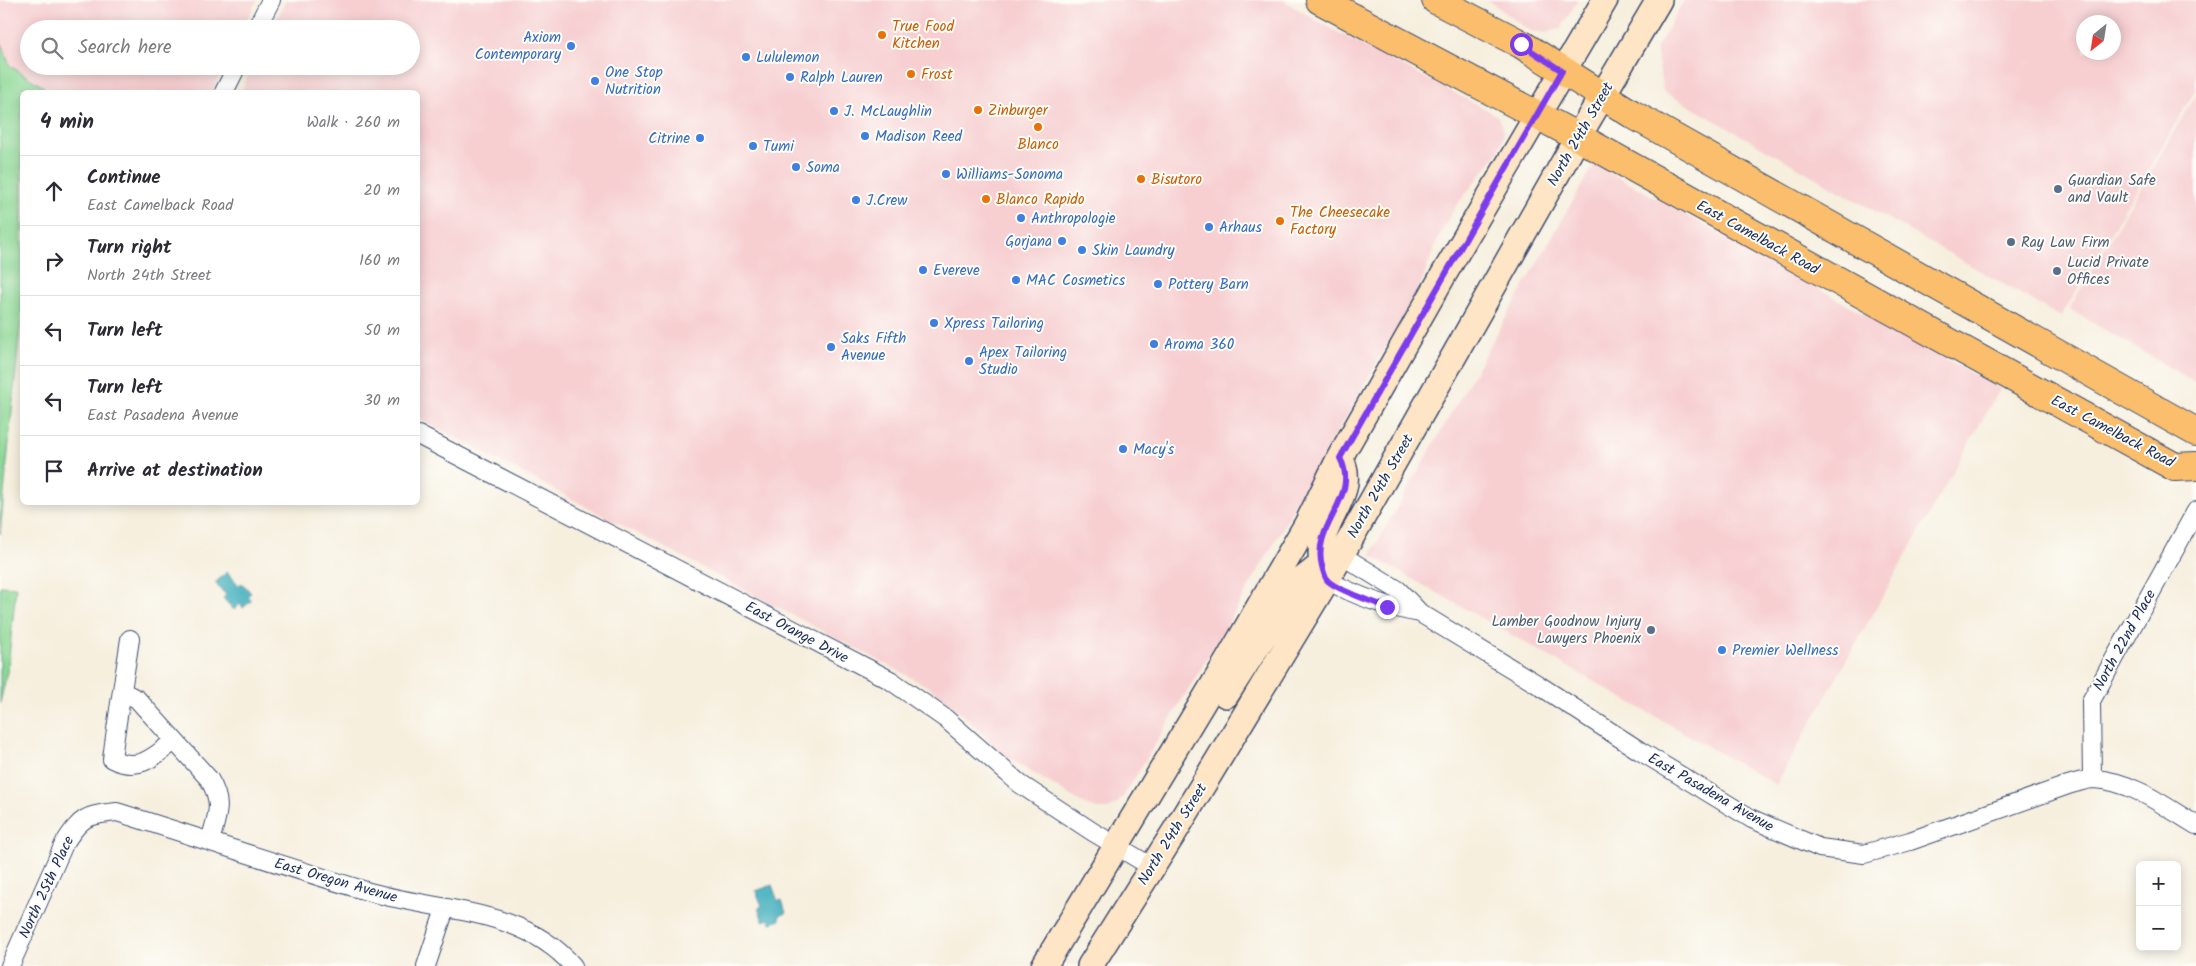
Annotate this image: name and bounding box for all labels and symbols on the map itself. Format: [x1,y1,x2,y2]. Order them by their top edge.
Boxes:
place label: True Food Kitchen [892,15,954,56]
north arrow [2076,15,2121,60]
place label: Axiom Contemporary [475,26,562,67]
marker: True Food Kitchen [876,29,888,41]
route start [1510,33,1533,56]
marker: Axiom Contemporary [565,40,577,52]
place label: Lululemon [756,46,819,70]
marker: Lululemon [740,51,752,63]
place label: One Stop Nutrition [605,61,663,102]
place label: Frost [921,63,953,87]
place label: Ralph Lauren [800,66,883,90]
marker: Frost [905,68,917,80]
marker: Ralph Lauren [784,71,796,83]
marker: One Stop Nutrition [589,75,601,87]
street label: North 24th Street [1541,78,1621,191]
place label: Zinburger [988,99,1049,123]
place label: J. McLaughlin [844,100,932,124]
marker: Zinburger [972,104,984,116]
marker: J. McLaughlin [828,105,840,117]
marker: Blanco [1032,121,1044,133]
place label: Madison Reed [875,125,962,149]
place label: Citrine [648,127,690,151]
marker: Madison Reed [859,130,871,142]
marker: Citrine [694,132,706,144]
place label: Blanco [1017,133,1059,157]
place label: Tumi [763,135,795,159]
marker: Tumi [747,140,759,152]
place label: Soma [806,156,840,180]
marker: Soma [790,161,802,173]
place label: Williams-Sonoma [956,163,1063,187]
marker: Williams-Sonoma [940,168,952,180]
place label: Bisutoro [1151,168,1202,192]
place label: Guardian Safe and Vault [2068,169,2156,210]
marker: Bisutoro [1135,173,1147,185]
marker: Guardian Safe and Vault [2052,183,2064,195]
place label: Blanco Rapido [996,188,1085,212]
place label: J.Crew [866,189,908,213]
marker: Blanco Rapido [980,193,992,205]
marker: J.Crew [850,194,862,206]
street label: East Camelback Road [1692,194,1824,282]
place label: The Cheesecake Factory [1290,201,1390,242]
place label: Anthropologie [1031,207,1116,231]
marker: Anthropologie [1015,212,1027,224]
marker: The Cheesecake Factory [1274,215,1286,227]
place label: Arhaus [1219,216,1262,240]
marker: Arhaus [1203,221,1215,233]
place label: Gorjana [1005,230,1052,254]
place label: Ray Law Firm [2021,231,2110,255]
marker: Gorjana [1056,235,1068,247]
marker: Ray Law Firm [2005,236,2017,248]
place label: Skin Laundry [1092,239,1175,263]
marker: Skin Laundry [1076,244,1088,256]
place label: Lucid Private Offices [2067,251,2149,292]
place label: Evereve [933,259,980,283]
marker: Evereve [917,264,929,276]
marker: Lucid Private Offices [2051,265,2063,277]
place label: MAC Cosmetics [1026,269,1126,293]
place label: Pottery Barn [1168,273,1249,297]
marker: MAC Cosmetics [1010,274,1022,286]
marker: Pottery Barn [1152,278,1164,290]
place label: Xpress Tailoring [944,312,1044,336]
marker: Xpress Tailoring [928,317,940,329]
place label: Saks Fifth Avenue [841,327,906,368]
place label: Aroma 360 [1164,333,1235,357]
marker: Aroma 360 [1148,338,1160,350]
marker: Saks Fifth Avenue [825,341,837,353]
place label: Apex Tailoring Studio [979,341,1067,382]
marker: Apex Tailoring Studio [963,355,975,367]
street label: East Camelback Road [2046,389,2179,475]
street label: North 24th Street [1341,430,1421,543]
place label: Macy's [1133,438,1175,462]
marker: Macy's [1117,443,1129,455]
street label: North 22nd Place [2087,585,2163,696]
street label: East Orange Drive [740,595,853,670]
route end [1376,596,1399,619]
place label: Lamber Goodnow Injury Lawyers Phoenix [1491,610,1642,651]
marker: Lamber Goodnow Injury Lawyers Phoenix [1645,624,1657,636]
place label: Premier Wellness [1732,639,1839,663]
marker: Premier Wellness [1716,644,1728,656]
street label: East Pasadena Avenue [1643,747,1778,839]
street label: North 24th Street [1132,779,1214,890]
street label: North 25th Place [13,832,81,943]
street label: East Oregon Avenue [271,852,400,910]

